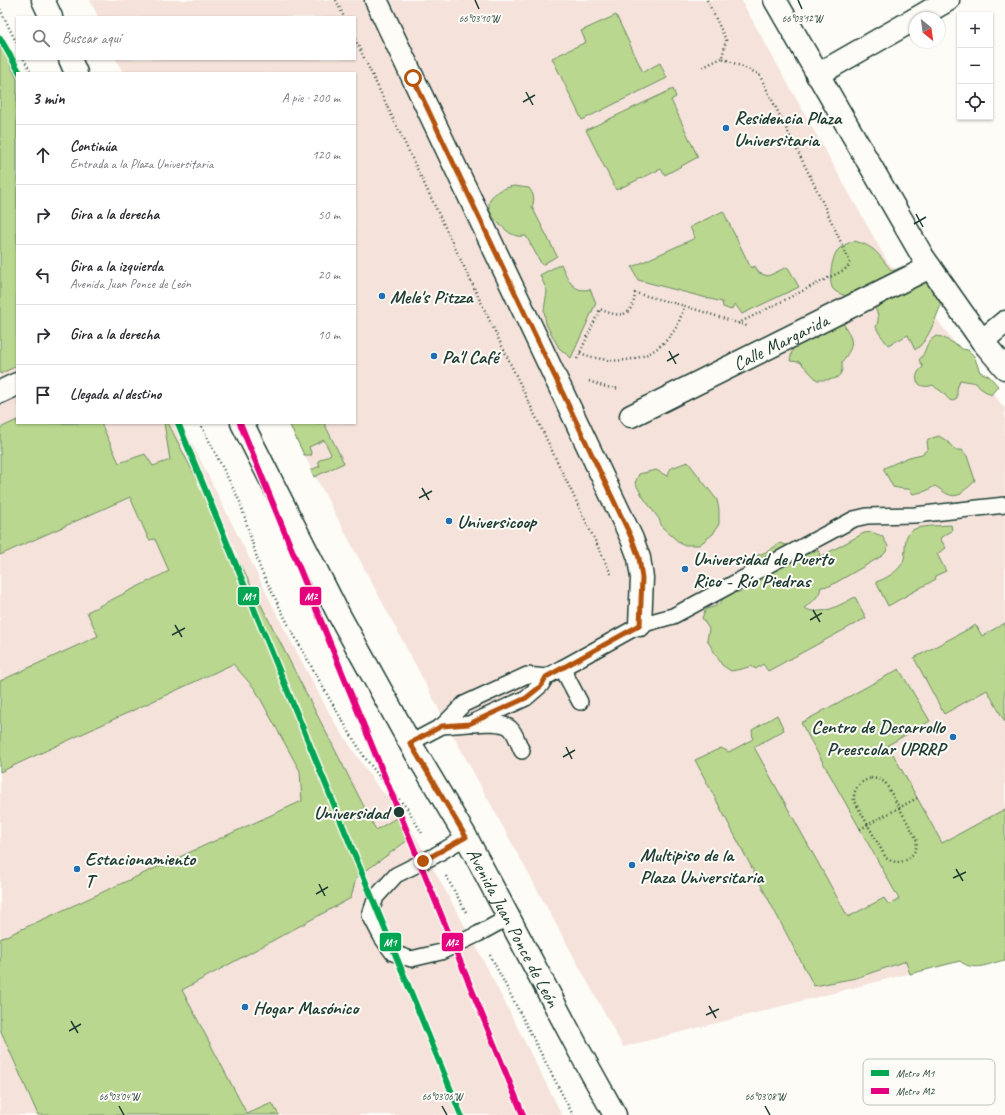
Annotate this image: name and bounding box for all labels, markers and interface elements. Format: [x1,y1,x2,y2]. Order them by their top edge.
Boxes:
text: 66°03'10"W [459,12,501,25]
text: 66°03'12"W [782,12,824,25]
north arrow [909,12,945,48]
map controls [957,12,993,120]
button: + [957,12,993,48]
search box [16,16,356,60]
icon: search [30,27,52,49]
text: Buscar aquí [62,29,121,48]
button: − [957,48,993,84]
route start [404,69,422,87]
button: locate [957,84,993,120]
text: 3 min [32,88,65,109]
text: A pie · 200 m [282,90,340,106]
place label: Residencia Plaza Universitaria [734,106,843,152]
marker: Residencia Plaza Universitaria [721,123,731,133]
text: Continúa [70,137,117,156]
icon: ahead [32,144,54,166]
text: 120 m [312,147,340,163]
text: Entrada a la Plaza Universitaria [70,156,213,172]
icon: right [32,204,54,226]
text: Gira a la derecha [70,205,159,224]
text: 50 m [318,207,340,223]
text: Gira a la izquierda [70,257,163,276]
icon: left [32,264,54,286]
text: 20 m [318,267,340,283]
text: Avenida Juan Ponce de León [70,276,191,292]
place label: Mele's Pitzza [390,285,474,309]
marker: Mele's Pitzza [377,291,387,301]
street label: Calle Margarida [729,308,835,376]
icon: right [32,324,54,346]
text: Gira a la derecha [70,325,159,344]
text: 10 m [318,327,340,343]
place label: Pa'l Café [442,345,501,369]
marker: Pa'l Café [429,351,439,361]
icon: arrive [32,384,54,406]
text: Llegada al destino [70,385,161,404]
place label: Universicoop [457,510,538,534]
marker: Universicoop [444,516,454,526]
place label: Universidad de Puerto Rico - Río Piedras [693,547,835,593]
marker: Universidad de Puerto Rico - Río Piedras [680,564,690,574]
line badge: M1 [237,586,260,606]
line badge: M2 [299,586,322,606]
text: M1 [243,589,257,603]
text: M2 [305,589,319,603]
place label: Centro de Desarrollo Preescolar UPRRP [811,715,948,761]
marker: Centro de Desarrollo Preescolar UPRRP [948,732,958,742]
place label: Universidad [314,801,392,825]
marker: Universidad [392,805,406,819]
place label: Multipiso de la Plaza Universitaria [640,843,765,889]
street label: Avenida Juan Ponce de León [461,844,565,1012]
place label: Estacionamiento T [85,847,196,893]
route end [414,852,432,870]
marker: Multipiso de la Plaza Universitaria [627,860,637,870]
marker: Estacionamiento T [72,864,82,874]
line badge: M1 [379,932,402,952]
line badge: M2 [441,932,464,952]
text: M1 [384,935,398,949]
text: M2 [446,935,460,949]
place label: Hogar Masónico [253,996,360,1020]
marker: Hogar Masónico [240,1002,250,1012]
legend [863,1059,995,1105]
text: Metro M1 [896,1066,936,1080]
text: Metro M2 [896,1084,936,1098]
text: 66°03'04"W [99,1090,141,1103]
text: 66°03'06"W [422,1090,464,1103]
text: 66°03'08"W [745,1090,787,1103]

